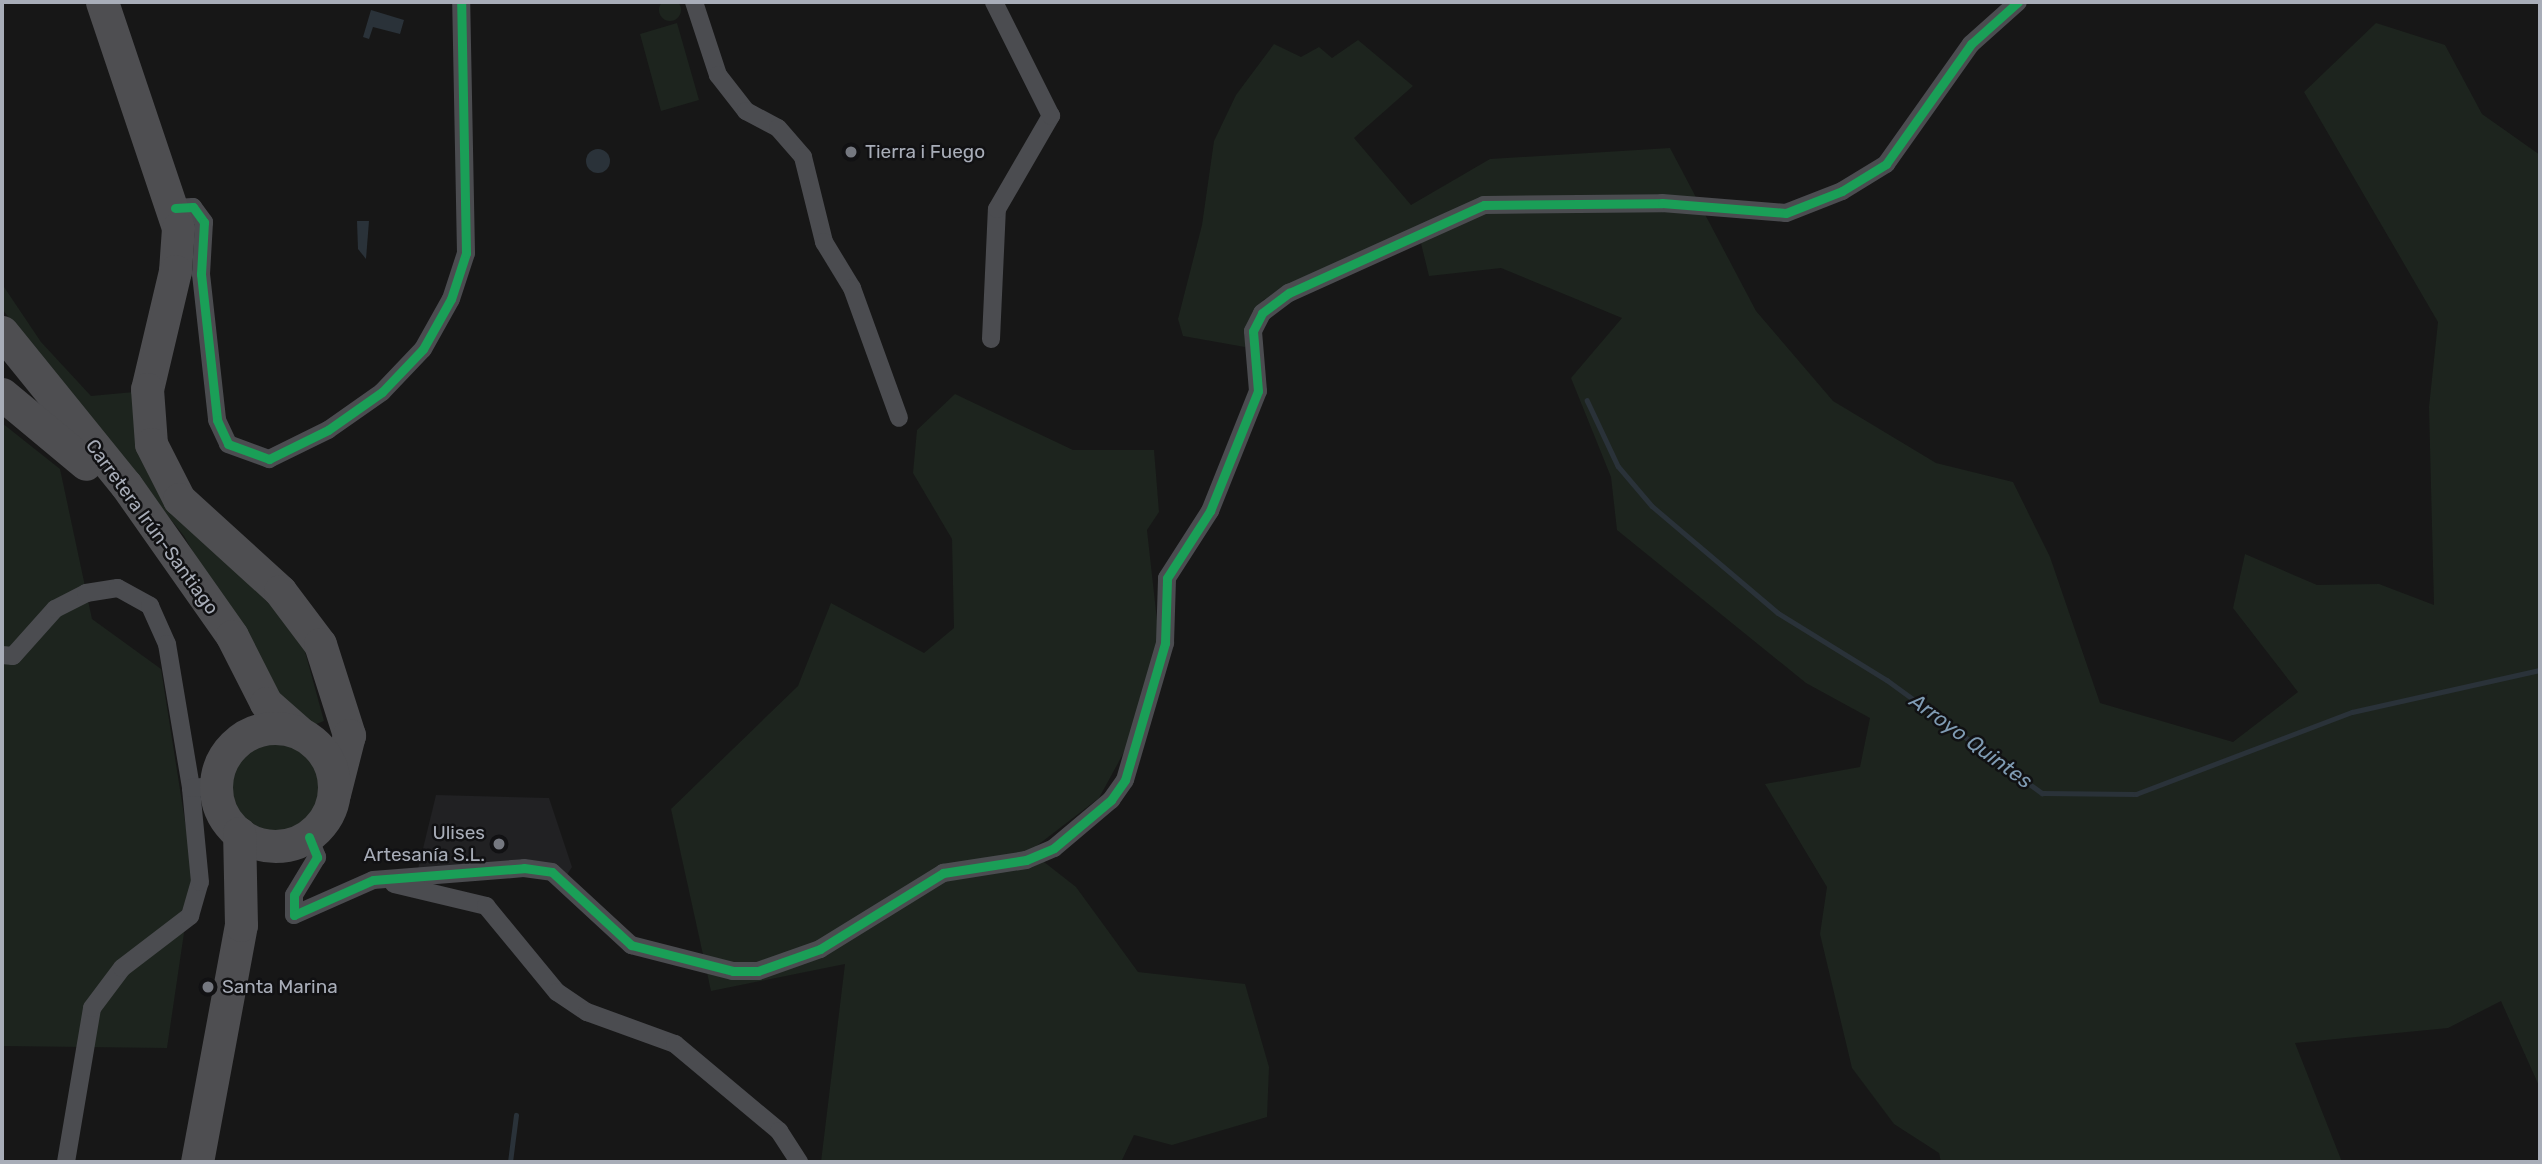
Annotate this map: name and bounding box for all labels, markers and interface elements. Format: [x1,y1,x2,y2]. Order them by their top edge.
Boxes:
place label: Tierra i Fuego [865,141,985,163]
marker: Tierra i Fuego [843,144,859,160]
street label: Carretera Irún-Santiago [81,435,223,619]
water label: Arroyo Quintes [1905,688,2037,794]
place label: Ulises Artesanía S.L. [364,822,485,866]
marker: Ulises Artesanía S.L. [491,836,507,852]
place label: Santa Marina [222,976,338,998]
marker: Santa Marina [200,979,216,995]

